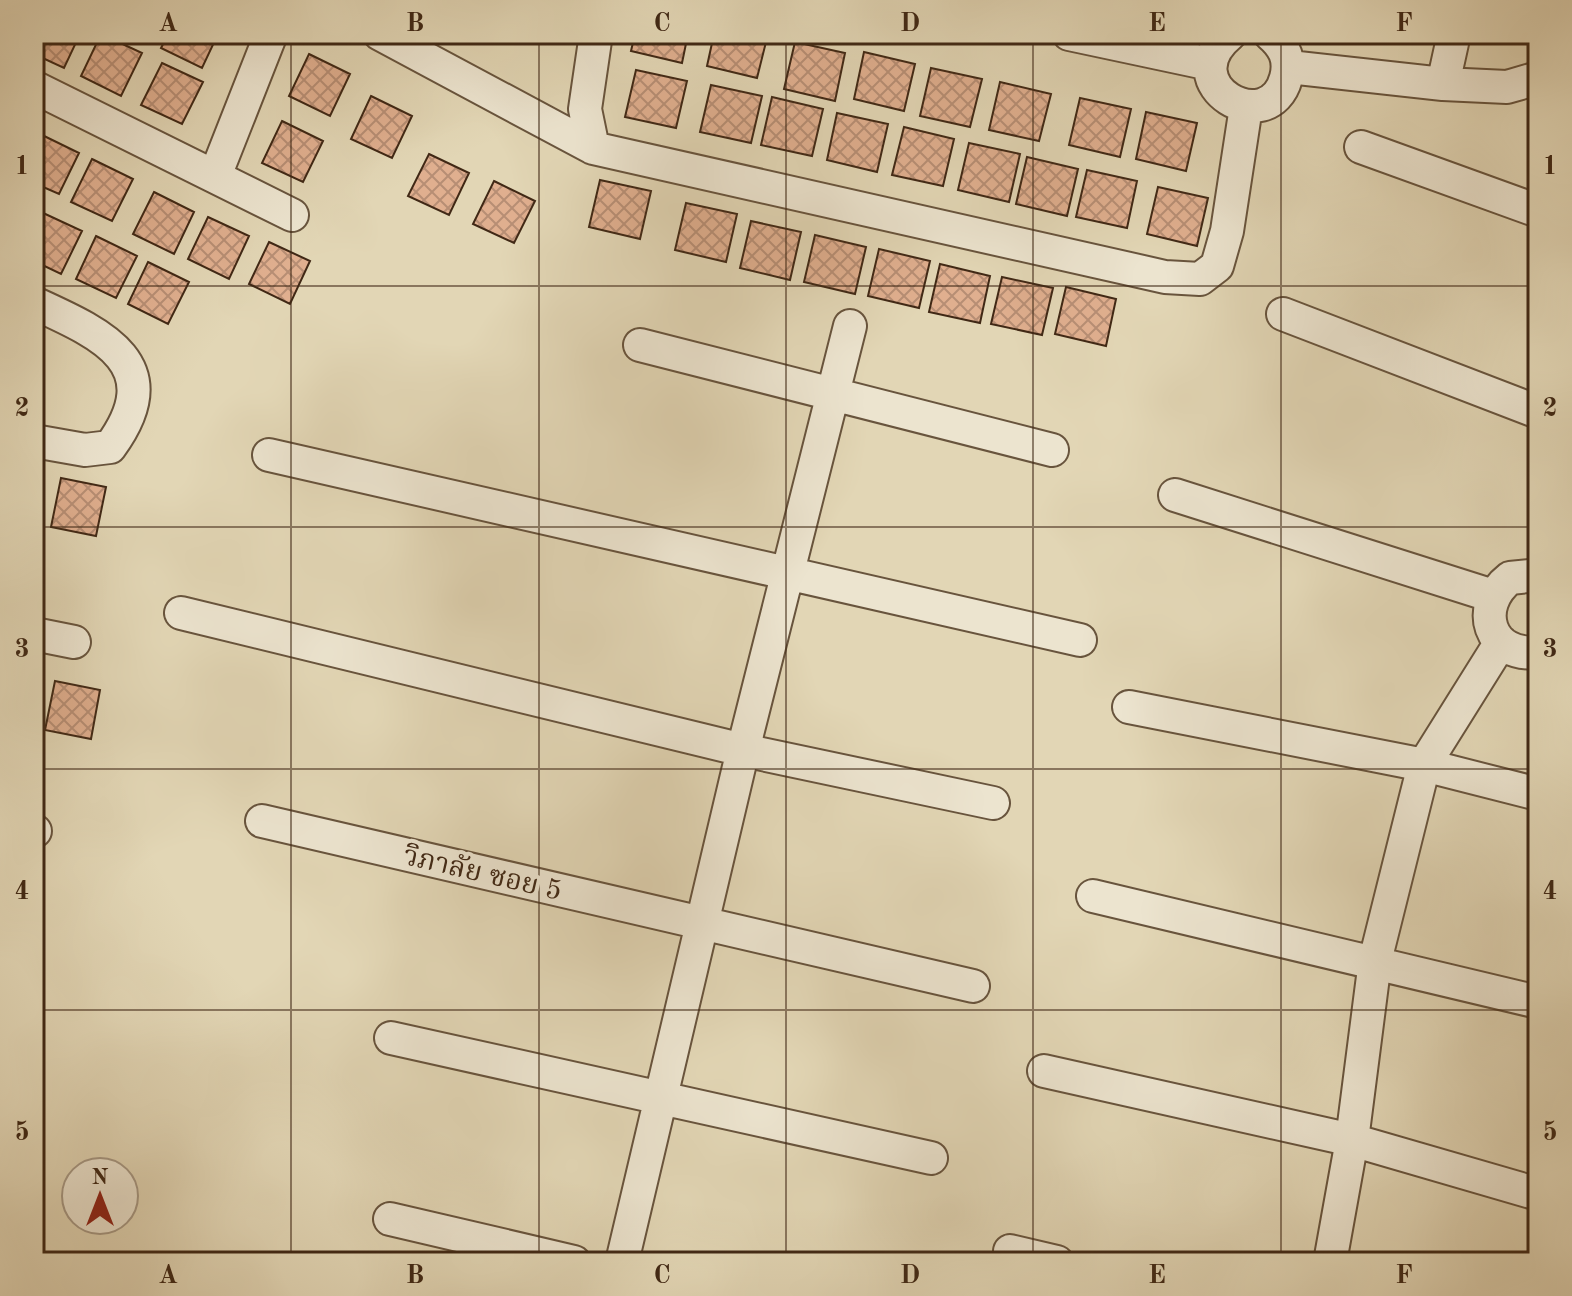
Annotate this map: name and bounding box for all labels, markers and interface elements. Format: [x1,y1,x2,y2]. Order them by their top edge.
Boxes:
text: A [158,11,178,37]
text: B [406,11,424,37]
text: C [653,11,671,37]
text: D [900,11,920,37]
text: E [1148,11,1166,37]
text: F [1395,11,1413,37]
text: 1 [14,154,30,180]
text: 1 [1542,154,1558,180]
text: 2 [14,396,30,422]
text: 2 [1542,396,1558,422]
text: 3 [14,637,30,663]
text: 3 [1542,637,1558,663]
street label: วิภาลัย ซอย 5 [400,840,565,907]
text: 4 [14,879,30,905]
text: 4 [1542,879,1558,905]
text: 5 [14,1120,30,1146]
text: 5 [1542,1120,1558,1146]
north arrow [60,1156,140,1236]
text: N [92,1167,109,1189]
text: A [158,1263,178,1289]
text: B [406,1263,424,1289]
text: C [653,1263,671,1289]
text: D [900,1263,920,1289]
text: E [1148,1263,1166,1289]
text: F [1395,1263,1413,1289]

